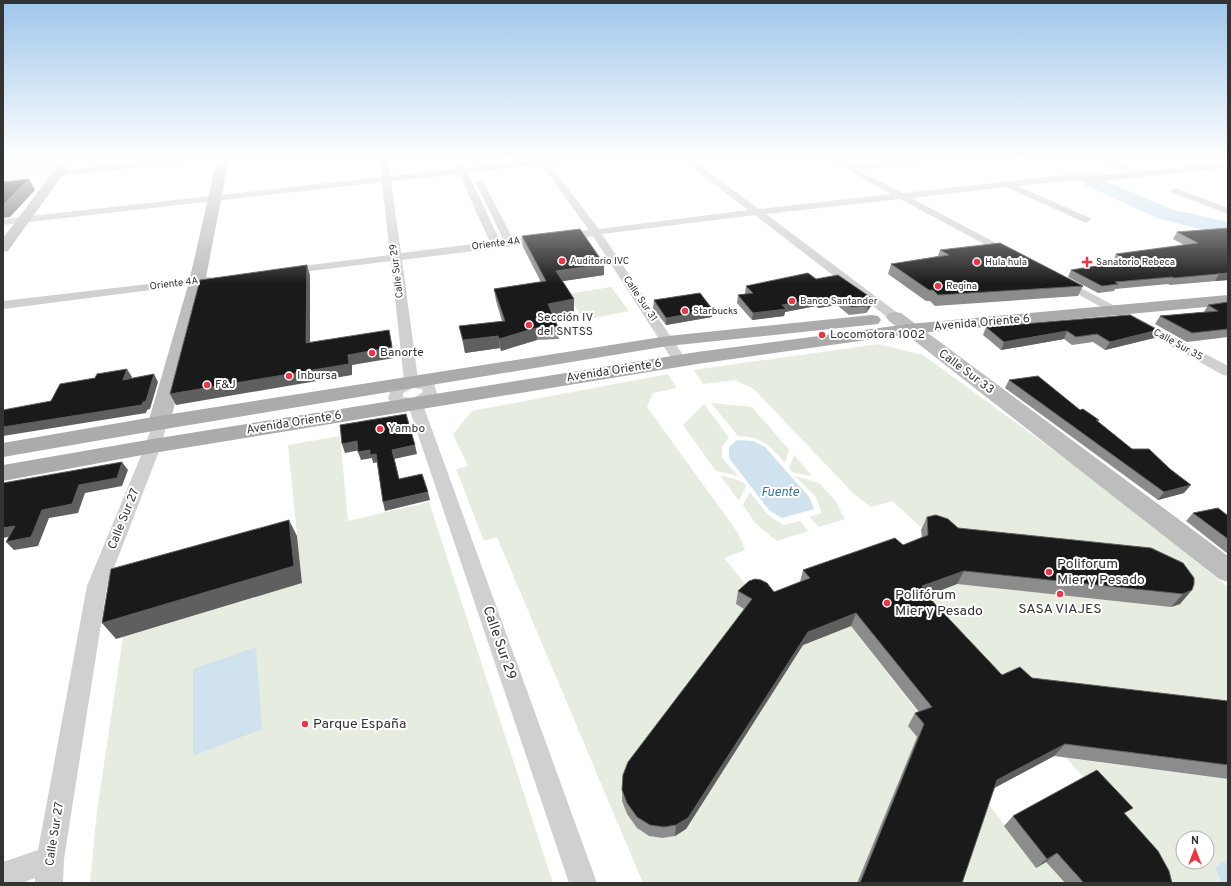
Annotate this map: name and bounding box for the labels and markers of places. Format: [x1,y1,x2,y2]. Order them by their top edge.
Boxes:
place label: Auditorio IVC [570,255,629,268]
marker: Auditorio IVC [557,256,567,266]
place label: Hula hula [985,256,1027,269]
marker: Sanatorio Rebeca [1081,256,1093,268]
place label: Sanatorio Rebeca [1096,256,1175,269]
marker: Hula hula [972,257,982,267]
place label: Regina [946,280,977,293]
marker: Regina [933,281,943,291]
place label: Banco Santander [800,295,878,308]
marker: Banco Santander [787,296,797,306]
place label: Starbucks [693,305,738,318]
marker: Starbucks [680,306,690,316]
place label: Sección IV del SNTSS [537,310,593,340]
marker: Sección IV del SNTSS [524,320,534,330]
place label: Locomotora 1002 [830,327,925,343]
marker: Locomotora 1002 [817,330,827,340]
place label: Banorte [380,345,424,361]
marker: Banorte [367,348,377,358]
place label: Inbursa [297,368,337,384]
marker: Inbursa [284,371,294,381]
place label: F&J [215,377,236,393]
marker: F&J [202,380,212,390]
place label: Yambo [388,421,425,437]
marker: Yambo [375,424,385,434]
place label: Poliforum Mier y Pesado [1057,556,1145,589]
marker: Poliforum Mier y Pesado [1044,567,1054,577]
place label: Polifórum Mier y Pesado [895,587,983,620]
marker: SASA VIAJES [1055,589,1065,599]
marker: Polifórum Mier y Pesado [882,598,892,608]
place label: SASA VIAJES [1018,601,1102,618]
place label: Parque España [313,716,406,733]
marker: Parque España [300,719,310,729]

